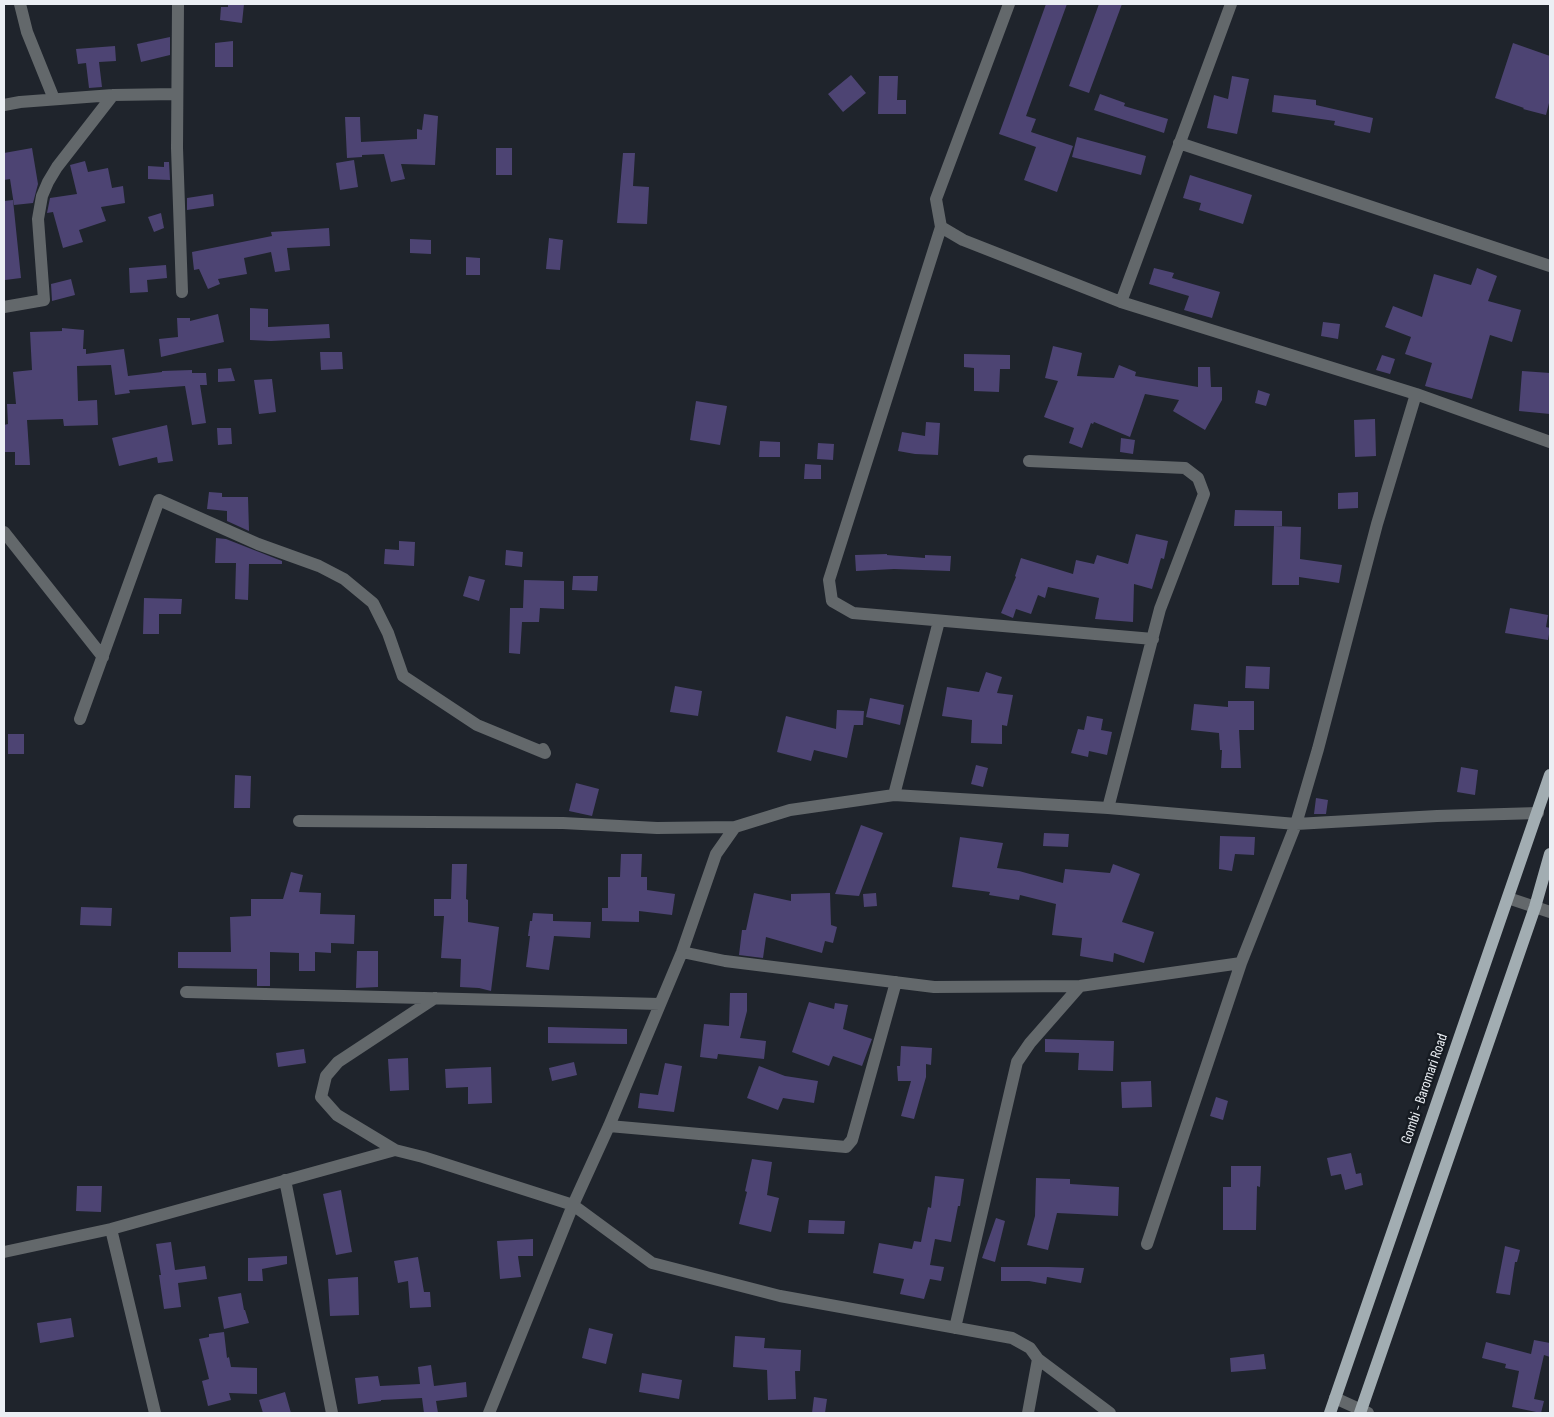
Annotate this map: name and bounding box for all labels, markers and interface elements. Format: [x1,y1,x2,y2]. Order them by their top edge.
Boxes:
street label: Gombi - Baromari Road [1398,1032,1452,1146]

